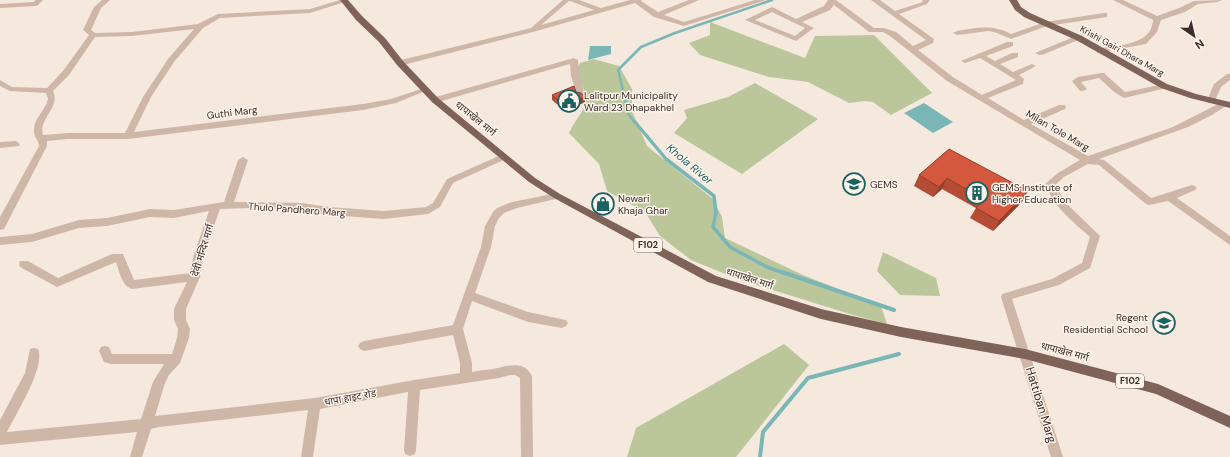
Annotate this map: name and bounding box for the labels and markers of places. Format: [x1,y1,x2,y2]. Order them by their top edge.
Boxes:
public building icon: Lalitpur Municipality Ward 23 Dhapakhel [556,88,582,114]
place label: Lalitpur Municipality Ward 23 Dhapakhel [584,89,678,114]
school or university icon: GEMS [841,171,867,197]
place label: GEMS [870,178,898,191]
building icon: GEMS Institute of Higher Education [964,180,990,206]
place label: GEMS Institute of Higher Education [992,181,1073,206]
shop icon: Newari Khaja Ghar [590,191,616,217]
place label: Newari Khaja Ghar [618,192,668,217]
school or university icon: Regent Residential School [1151,310,1177,336]
place label: Regent Residential School [1064,311,1148,336]

